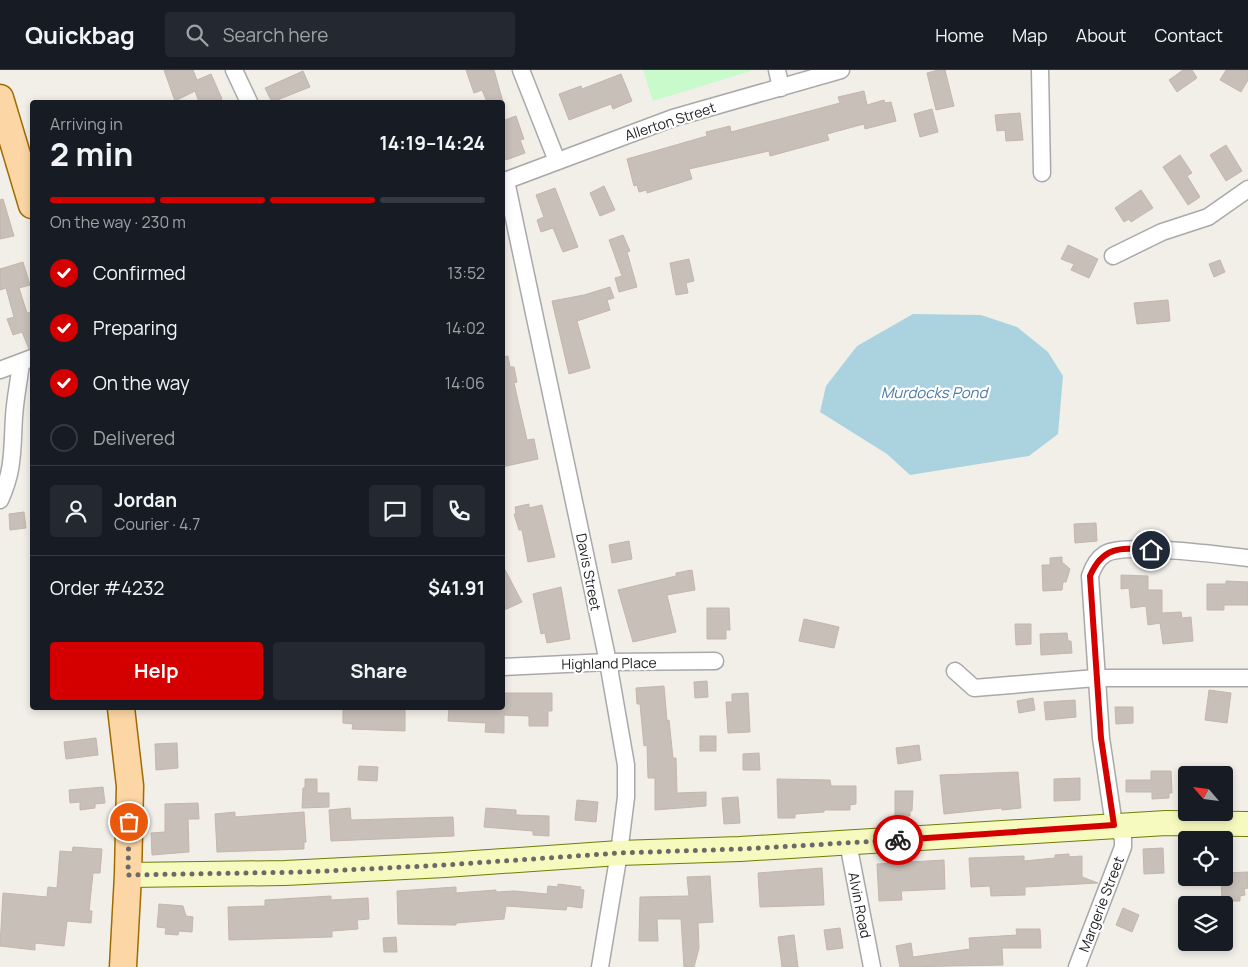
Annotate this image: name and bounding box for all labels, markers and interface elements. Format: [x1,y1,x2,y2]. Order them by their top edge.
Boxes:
search box [165,12,515,57]
text: Quickbag [25,18,135,51]
icon: search [183,21,211,49]
text: Search here [223,22,328,48]
text: Home [935,23,984,47]
text: Map [1012,23,1048,47]
text: About [1076,23,1126,47]
text: Contact [1154,23,1223,47]
street label: Allerton Street [622,97,718,145]
text: Arriving in [50,113,123,135]
text: 14:19–14:24 [379,130,485,156]
text: 2 min [50,132,133,176]
text: On the way · 230 m [50,211,186,233]
icon: check [50,259,78,287]
text: Confirmed [93,260,186,286]
text: 13:52 [447,262,485,284]
icon: check [50,314,78,342]
text: Preparing [93,315,178,341]
text: 14:02 [446,317,485,339]
icon: check [50,369,78,397]
text: On the way [93,370,190,396]
text: 14:06 [445,372,485,394]
water label: Murdocks Pond [881,382,989,403]
text: Delivered [93,425,175,451]
button: person [50,485,102,537]
button: chat [369,485,421,537]
button: phone [433,485,485,537]
text: Jordan [114,487,177,513]
text: Courier · 4.7 [114,513,200,535]
pin [1130,529,1172,571]
street label: Davis Street [572,532,606,613]
icon: home [1137,536,1165,564]
text: Order #4232 [50,575,164,601]
text: $41.91 [428,575,485,601]
button: Help [50,642,263,700]
button: Share [273,642,485,700]
street label: Highland Place [561,653,657,673]
north arrow [1178,766,1232,821]
map controls [1178,766,1233,951]
pin [108,801,150,843]
icon: bag [115,808,143,836]
courier [873,815,923,865]
icon: bike [884,826,912,854]
button: locate [1178,831,1233,886]
street label: Margerie Street [1074,853,1128,955]
street label: Alvin Road [844,870,876,940]
button: layers [1178,896,1233,951]

